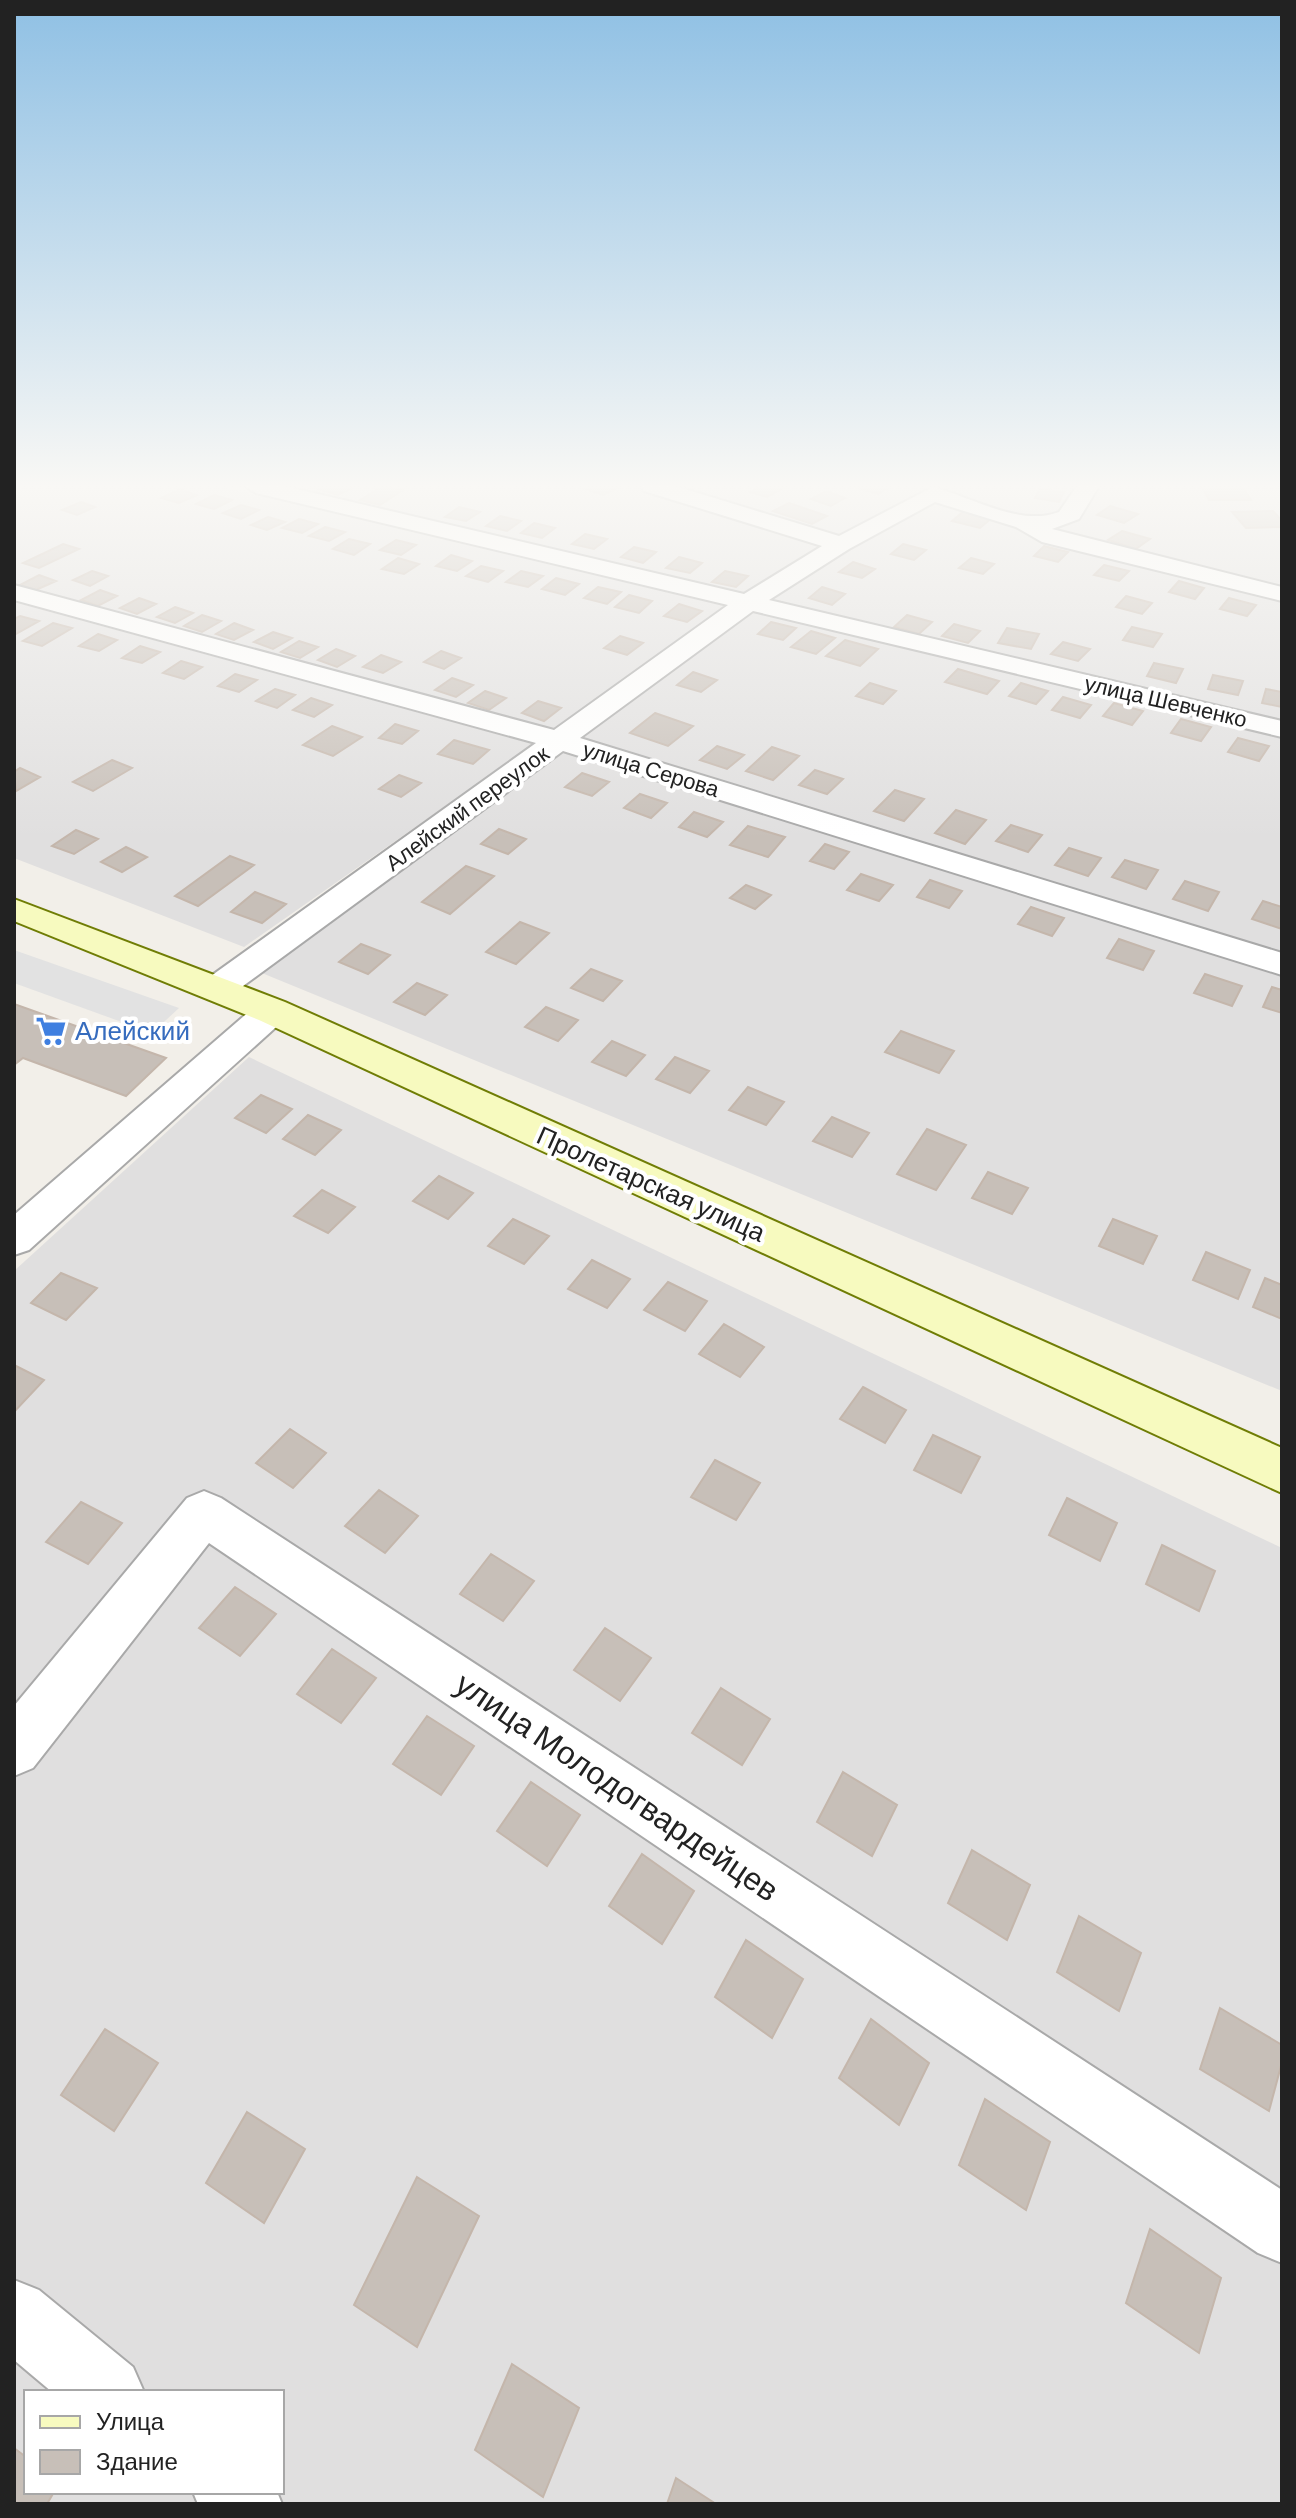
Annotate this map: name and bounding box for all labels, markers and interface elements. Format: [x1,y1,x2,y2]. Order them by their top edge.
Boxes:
street label: улица Шевченко [1082,669,1250,732]
street label: улица Серова [580,735,723,802]
street label: Алейский переулок [380,739,554,876]
supermarket icon: Алейский [34,1014,68,1048]
place label: Алейский [75,1014,190,1045]
street label: Пролетарская улица [533,1118,771,1247]
street label: улица Молодогвардейцев [449,1663,787,1909]
legend [24,2390,284,2494]
text: Улица [96,2406,165,2435]
text: Здание [96,2446,178,2475]

